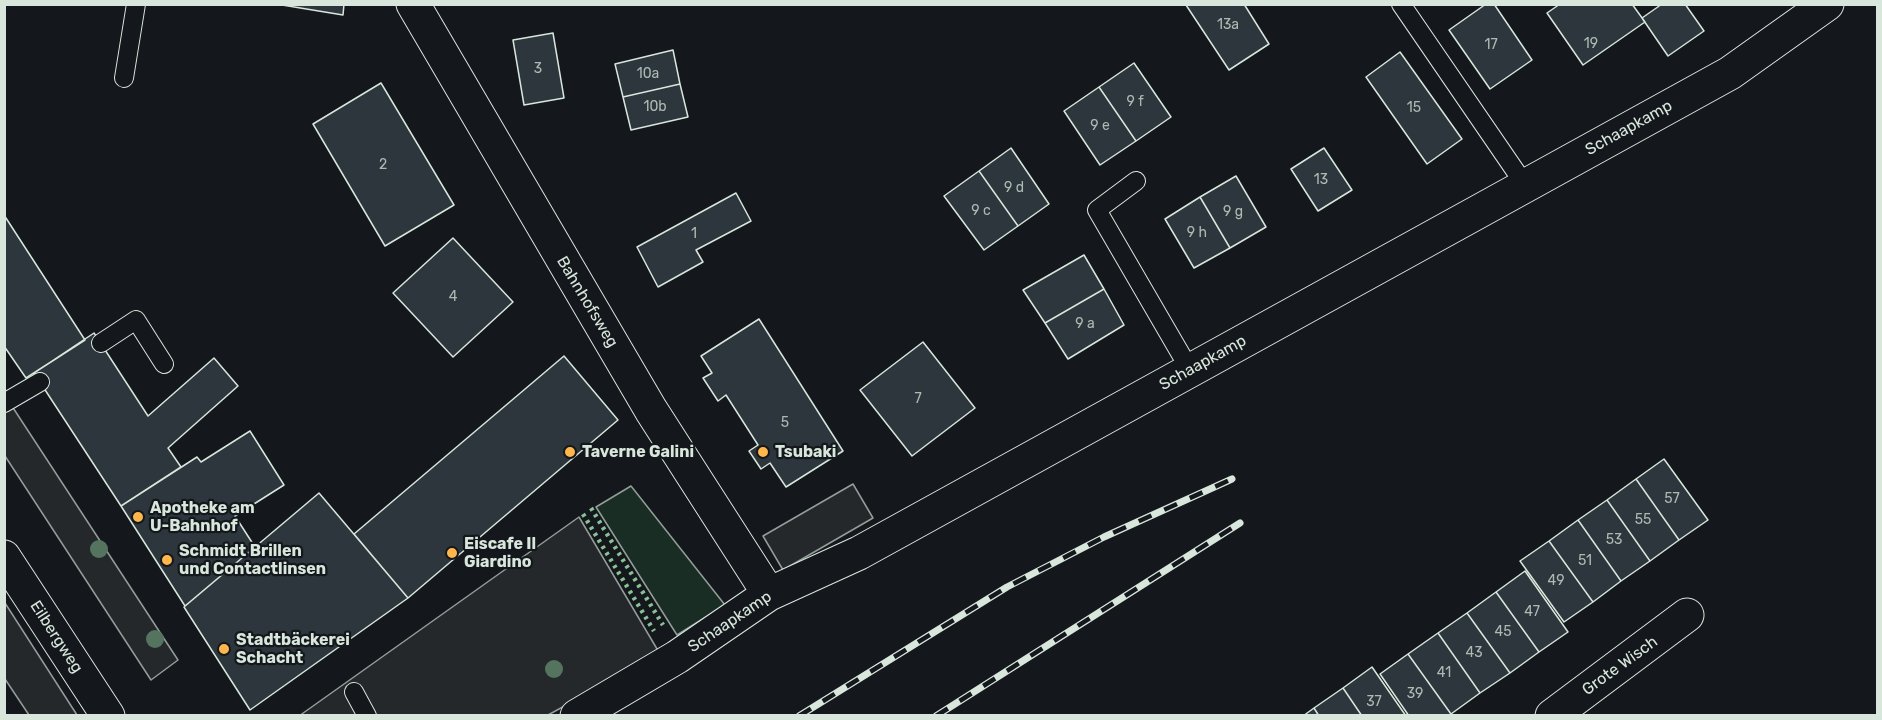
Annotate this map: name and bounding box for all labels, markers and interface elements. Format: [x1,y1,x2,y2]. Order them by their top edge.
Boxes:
house number: 13a [1217,17,1239,33]
house number: 19 [1584,36,1598,52]
house number: 17 [1484,37,1498,53]
house number: 3 [534,61,542,77]
house number: 10a [637,66,659,82]
house number: 9 f [1126,94,1144,110]
street label: Schaapkamp [1582,96,1676,160]
house number: 10b [643,99,667,115]
house number: 15 [1407,100,1421,116]
house number: 9 e [1090,118,1110,134]
house number: 2 [379,157,387,173]
house number: 13 [1314,172,1328,188]
house number: 9 d [1004,180,1024,196]
house number: 9 c [971,203,991,219]
house number: 9 g [1223,204,1243,220]
house number: 9 h [1187,225,1207,241]
house number: 1 [691,226,697,242]
street label: Bahnhofsweg [552,253,622,351]
house number: 4 [449,289,457,305]
house number: 9 a [1075,316,1095,332]
street label: Schaapkamp [1156,331,1250,395]
house number: 7 [914,391,922,407]
house number: 5 [781,415,789,431]
place label: Taverne Galini [582,442,694,462]
place label: Tsubaki [775,442,836,462]
marker: Taverne Galini [563,445,577,459]
marker: Tsubaki [756,445,770,459]
house number: 57 [1664,491,1680,507]
place label: Apotheke am U-Bahnhof [150,498,255,536]
marker: Apotheke am U-Bahnhof [131,510,145,524]
house number: 55 [1635,512,1651,528]
house number: 53 [1606,532,1622,548]
place label: Eiscafe Il Giardino [464,534,536,572]
place label: Schmidt Brillen und Contactlinsen [179,541,326,579]
marker: Eiscafe Il Giardino [445,546,459,560]
marker: Schmidt Brillen und Contactlinsen [160,553,174,567]
house number: 51 [1578,553,1592,569]
house number: 49 [1548,573,1564,589]
street label: Schaapkamp [685,587,775,657]
street label: Eilbergweg [25,597,87,677]
house number: 47 [1524,604,1540,620]
house number: 45 [1494,624,1512,640]
place label: Stadtbäckerei Schacht [236,630,350,668]
street label: Grote Wisch [1579,632,1661,700]
marker: Stadtbäckerei Schacht [217,642,231,656]
house number: 43 [1465,645,1483,661]
house number: 41 [1437,665,1451,681]
house number: 39 [1407,686,1423,702]
house number: 37 [1366,694,1382,710]

